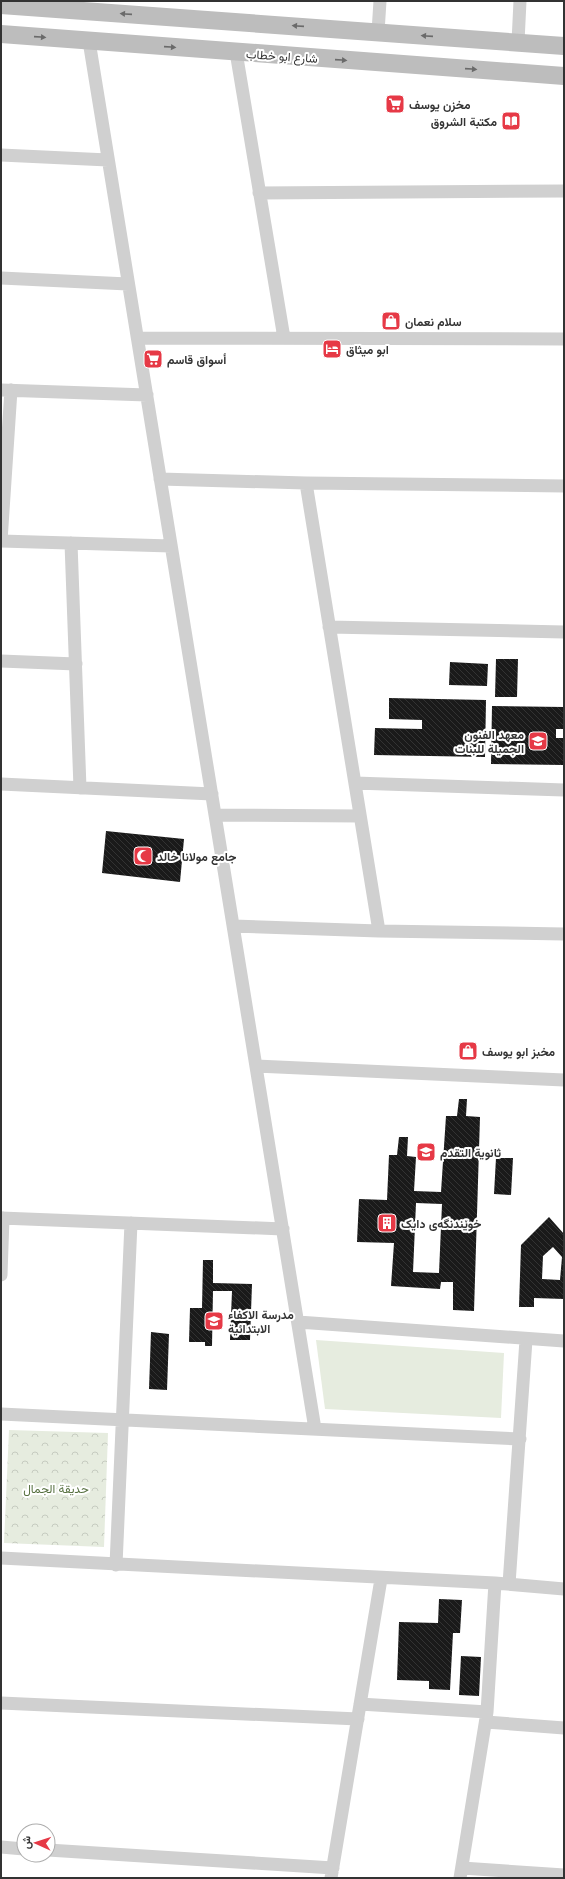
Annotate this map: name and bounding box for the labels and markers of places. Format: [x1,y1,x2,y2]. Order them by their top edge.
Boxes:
supermarket icon: مخزن يوسف [384,93,406,115]
place label: مخزن يوسف [409,97,471,113]
library icon: مكتبة الشروق [500,110,522,132]
place label: مكتبة الشروق [431,114,497,130]
shop icon: سلام نعمان [380,310,402,332]
place label: سلام نعمان [405,314,462,330]
hotel icon: ابو ميثاق [321,338,343,360]
place label: ابو ميثاق [346,342,389,358]
supermarket icon: أسواق قاسم [142,348,164,370]
place label: أسواق قاسم [167,352,226,368]
place label: معهد الفنون الجميلة للبنات [455,727,524,756]
school or university icon: معهد الفنون الجميلة للبنات [527,730,549,752]
mosque icon: جامع مولانا خالد [132,845,154,867]
place label: جامع مولانا خالد [157,849,236,865]
shop icon: مخبز ابو يوسف [457,1040,479,1062]
place label: مخبز ابو يوسف [482,1044,556,1060]
school or university icon: ثانوية التقدم [415,1141,437,1163]
place label: ثانوية التقدم [440,1145,501,1161]
building icon: خوێندنگەی دایک [376,1212,398,1234]
place label: خوێندنگەی دایک [401,1216,481,1232]
place label: مدرسة الاكفاء الابتدائية [228,1307,294,1336]
school or university icon: مدرسة الاكفاء الابتدائية [203,1310,225,1332]

